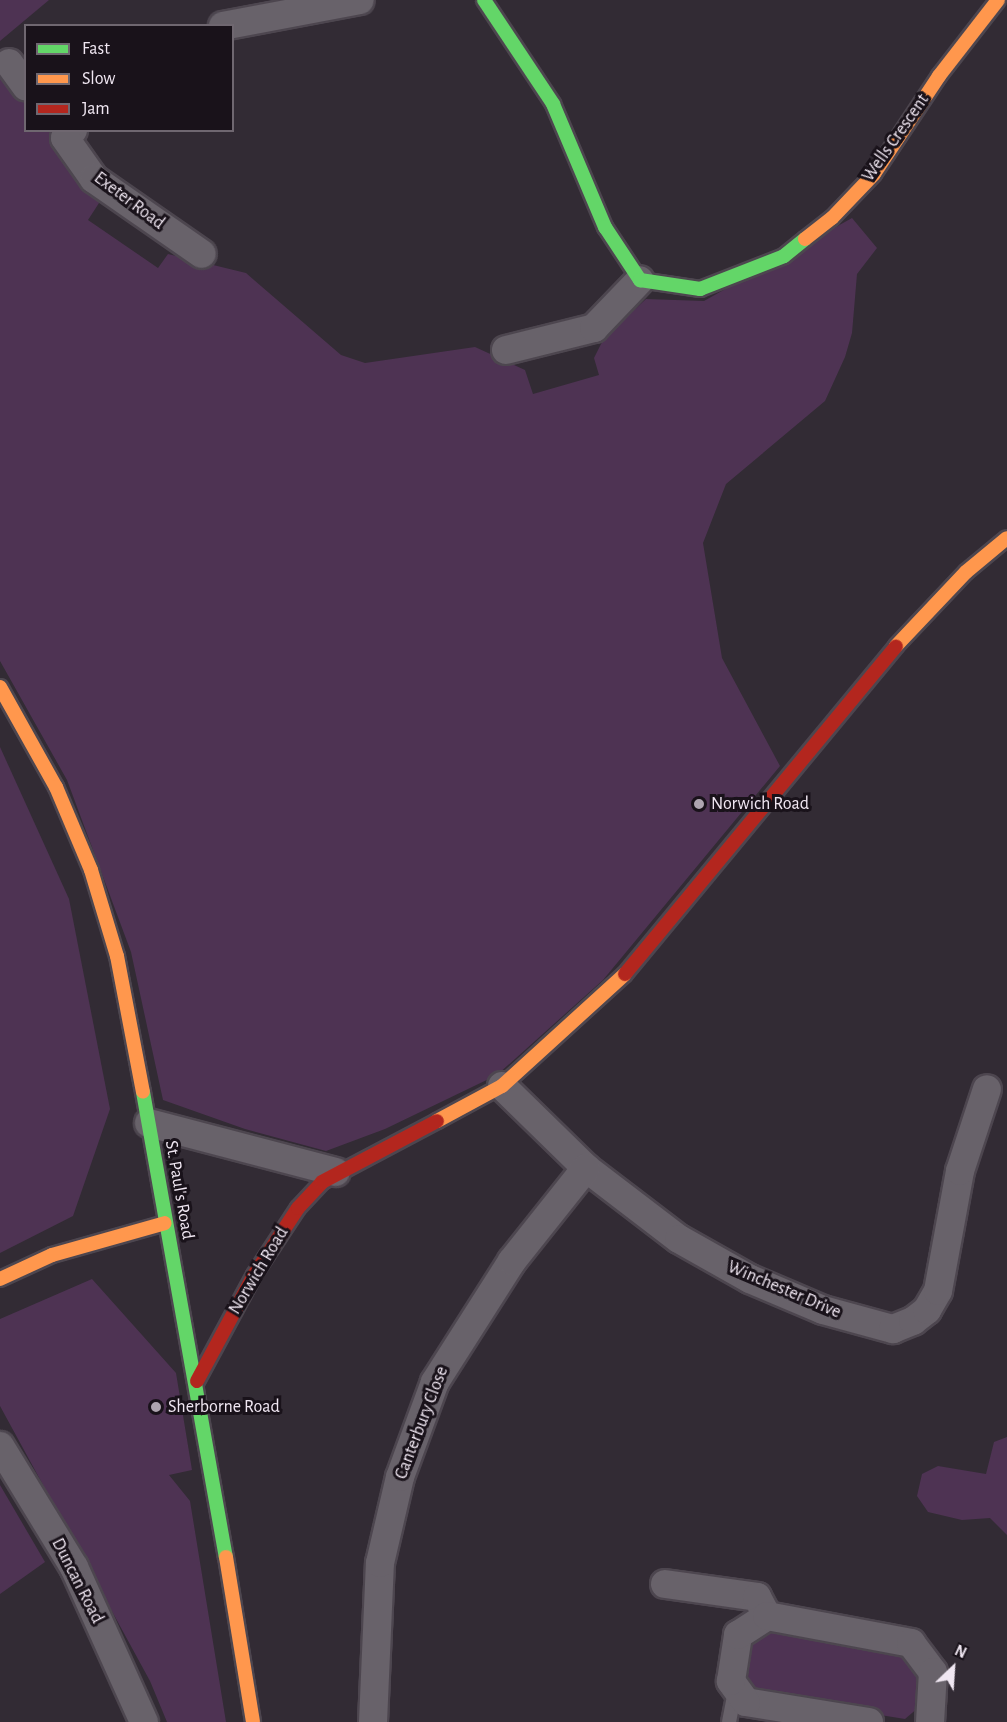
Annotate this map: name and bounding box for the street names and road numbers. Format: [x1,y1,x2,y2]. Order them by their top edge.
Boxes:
street label: Wells Crescent [858,90,934,186]
street label: Exeter Road [89,167,169,235]
street label: St. Paul's Road [160,1139,198,1241]
street label: Norwich Road [224,1223,294,1319]
street label: Winchester Drive [724,1256,844,1324]
street label: Canterbury Close [391,1364,453,1482]
street label: Duncan Road [46,1535,108,1627]

